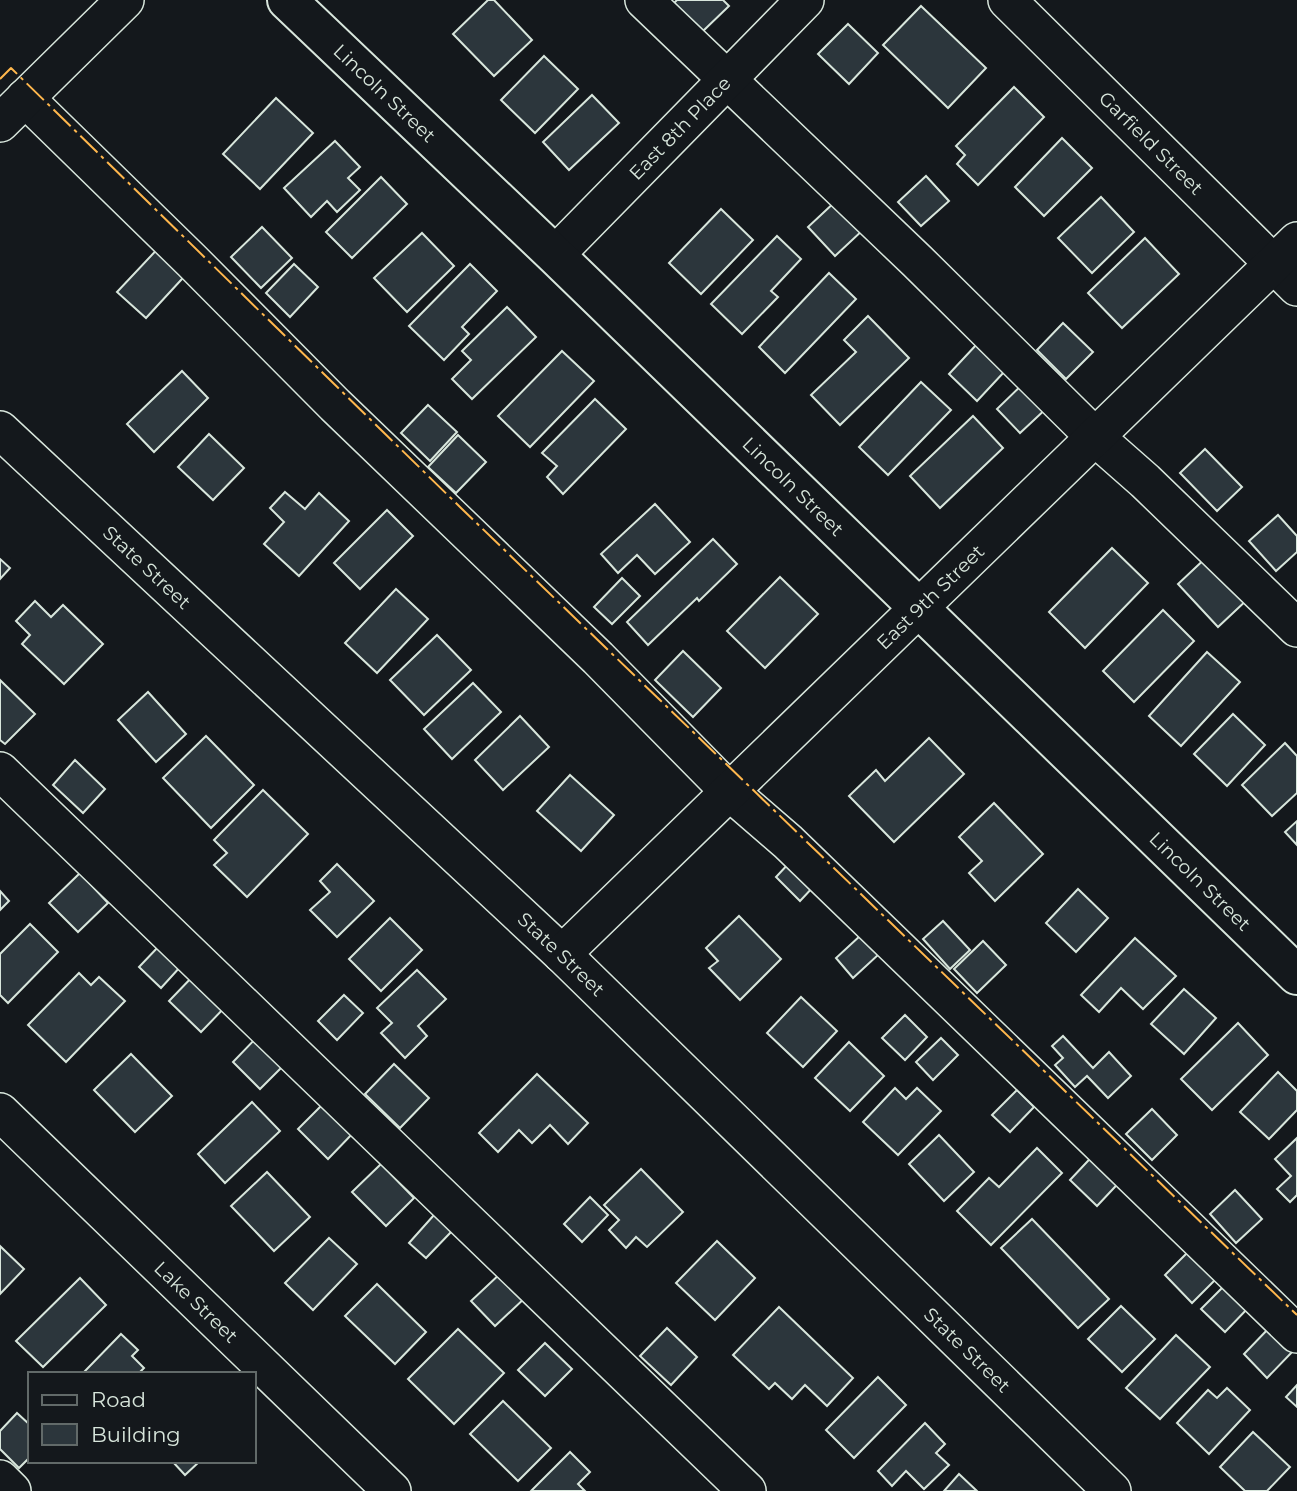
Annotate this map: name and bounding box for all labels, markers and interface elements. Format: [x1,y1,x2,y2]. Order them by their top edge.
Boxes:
street label: Lincoln Street [329,40,440,147]
street label: East 8th Place [624,72,736,185]
street label: Garfield Street [1094,87,1208,200]
street label: Lincoln Street [738,432,849,541]
street label: State Street [98,521,196,614]
street label: East 9th Street [872,540,989,654]
street label: Lincoln Street [1144,827,1255,936]
street label: State Street [513,908,610,1001]
street label: Lake Street [149,1257,243,1348]
street label: State Street [919,1303,1015,1398]
legend [28,1372,256,1463]
text: Road [91,1387,146,1412]
text: Building [91,1422,181,1447]

